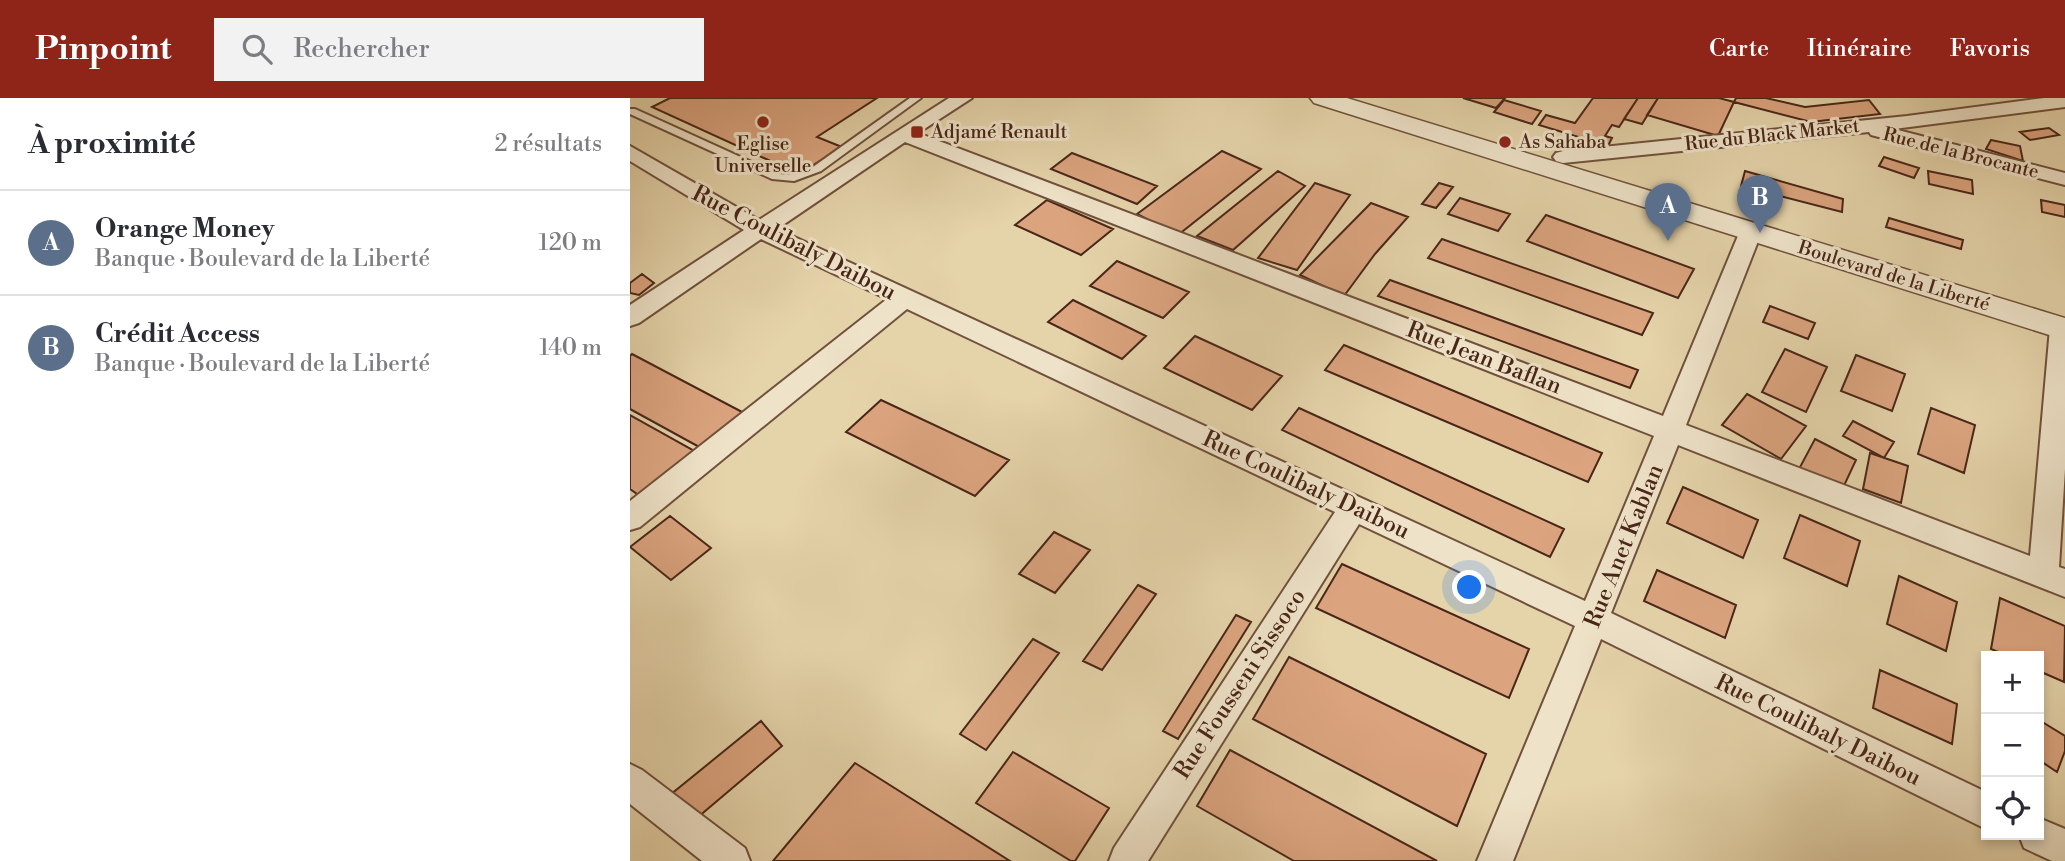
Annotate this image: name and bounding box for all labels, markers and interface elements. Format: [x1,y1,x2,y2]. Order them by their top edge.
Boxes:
search box [214,18,704,81]
text: Pinpoint [35,29,172,70]
icon: search [238,30,276,68]
text: Rechercher [294,33,430,65]
text: Carte [1709,34,1769,64]
text: Itinéraire [1807,34,1912,64]
text: Favoris [1950,34,2030,64]
marker: Eglise Universelle [755,114,771,130]
street label: Rue du Black Market [1683,114,1861,156]
place label: Adjamé Renault [930,120,1067,144]
street label: Rue de la Brocante [1881,122,2041,184]
marker: Adjamé Renault [909,124,925,140]
text: À proximité [28,125,196,163]
text: 2 résultats [494,130,602,158]
place label: As Sahaba [1518,130,1607,154]
place label: Eglise Universelle [715,132,811,178]
marker: As Sahaba [1497,134,1513,150]
pin: B [1737,175,1783,233]
street label: Rue Coulibaly Daibou [687,179,901,307]
pin: A [1645,183,1691,241]
text: Orange Money [95,213,275,245]
text: A [43,229,59,257]
text: 120 m [538,229,602,257]
street label: Boulevard de la Liberté [1794,235,1993,317]
text: Banque · Boulevard de la Liberté [95,245,430,273]
street label: Rue Jean Baflan [1402,316,1566,401]
text: Crédit Access [95,318,260,350]
text: B [42,334,60,362]
text: 140 m [539,334,602,362]
text: Banque · Boulevard de la Liberté [95,350,430,378]
street label: Rue Coulibaly Daibou [1198,425,1414,545]
street label: Rue Anet Kablan [1578,460,1670,632]
your location [1452,570,1486,604]
street label: Rue Fousseni Sissoco [1168,584,1312,784]
map controls [1981,651,2044,840]
button: + [1981,651,2044,714]
street label: Rue Coulibaly Daibou [1711,668,1925,792]
button: − [1981,714,2044,777]
button: locate [1981,777,2044,840]

